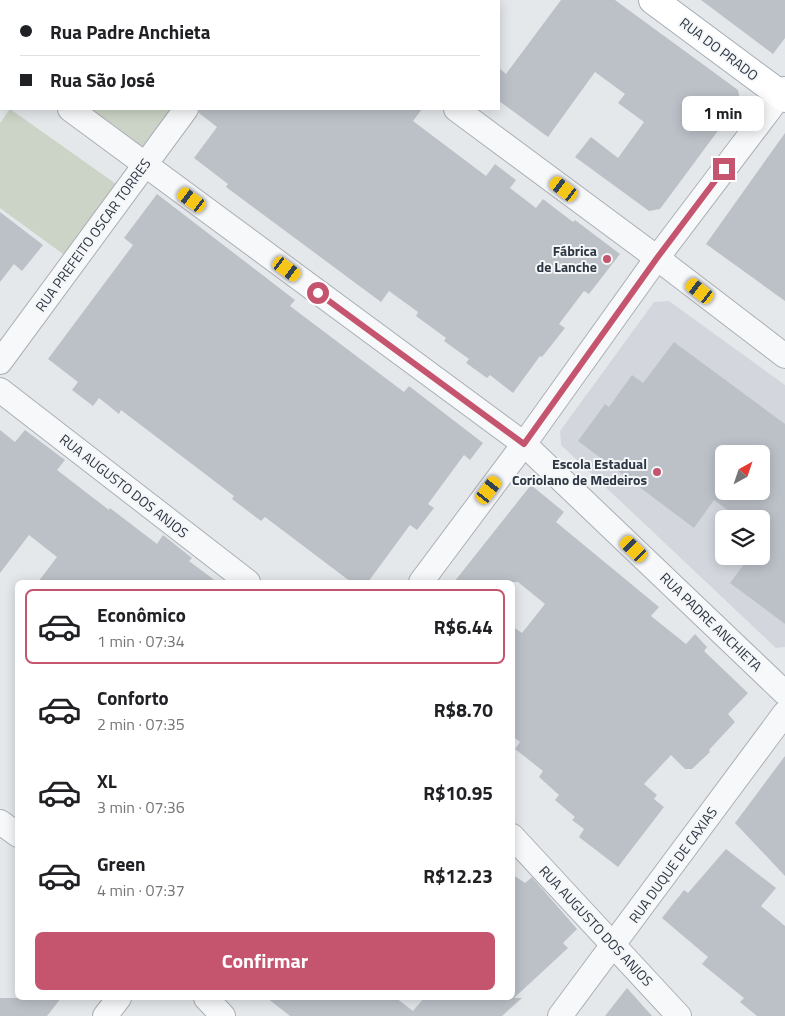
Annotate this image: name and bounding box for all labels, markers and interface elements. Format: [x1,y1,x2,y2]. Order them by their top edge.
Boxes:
street label: RUA DO PRADO [676,12,763,85]
text: Rua Padre Anchieta [50,17,211,46]
text: Rua São José [50,65,155,94]
callout: 1 min [683,96,765,132]
text: 1 min [704,101,742,125]
street label: RUA PREFEITO OSCAR TORRES [30,154,155,316]
route end [713,158,735,180]
car [547,174,580,204]
car [175,185,208,215]
place label: Fábrica de Lanche [536,240,597,277]
marker: Fábrica de Lanche [601,253,613,265]
car [270,254,303,284]
car [683,276,716,306]
route start [307,282,329,304]
street label: RUA AUGUSTO DOS ANJOS [55,429,193,543]
north arrow [715,445,770,500]
map controls [715,445,770,565]
place label: Escola Estadual Coriolano de Medeiros [512,453,647,490]
marker: Escola Estadual Coriolano de Medeiros [651,466,663,478]
car [473,474,504,506]
button: layers [715,510,770,565]
car [617,533,650,565]
street label: RUA PADRE ANCHIETA [656,567,768,676]
text: Econômico [97,600,186,629]
icon: car [37,604,82,649]
text: R$6.44 [434,612,493,641]
text: 1 min · 07:34 [97,629,185,653]
text: Conforto [97,683,169,712]
icon: car [37,687,82,732]
text: R$8.70 [434,695,493,724]
text: 2 min · 07:35 [97,712,185,736]
text: XL [97,766,117,795]
icon: car [37,770,82,815]
text: R$10.95 [423,778,493,807]
text: 3 min · 07:36 [97,795,185,819]
street label: RUA DUQUE DE CAXIAS [623,802,722,927]
text: Green [97,849,146,878]
icon: car [37,853,82,898]
text: R$12.23 [423,861,493,890]
street label: RUA AUGUSTO DOS ANJOS [535,861,658,991]
text: 4 min · 07:37 [97,878,185,902]
button: Confirmar [35,932,495,990]

